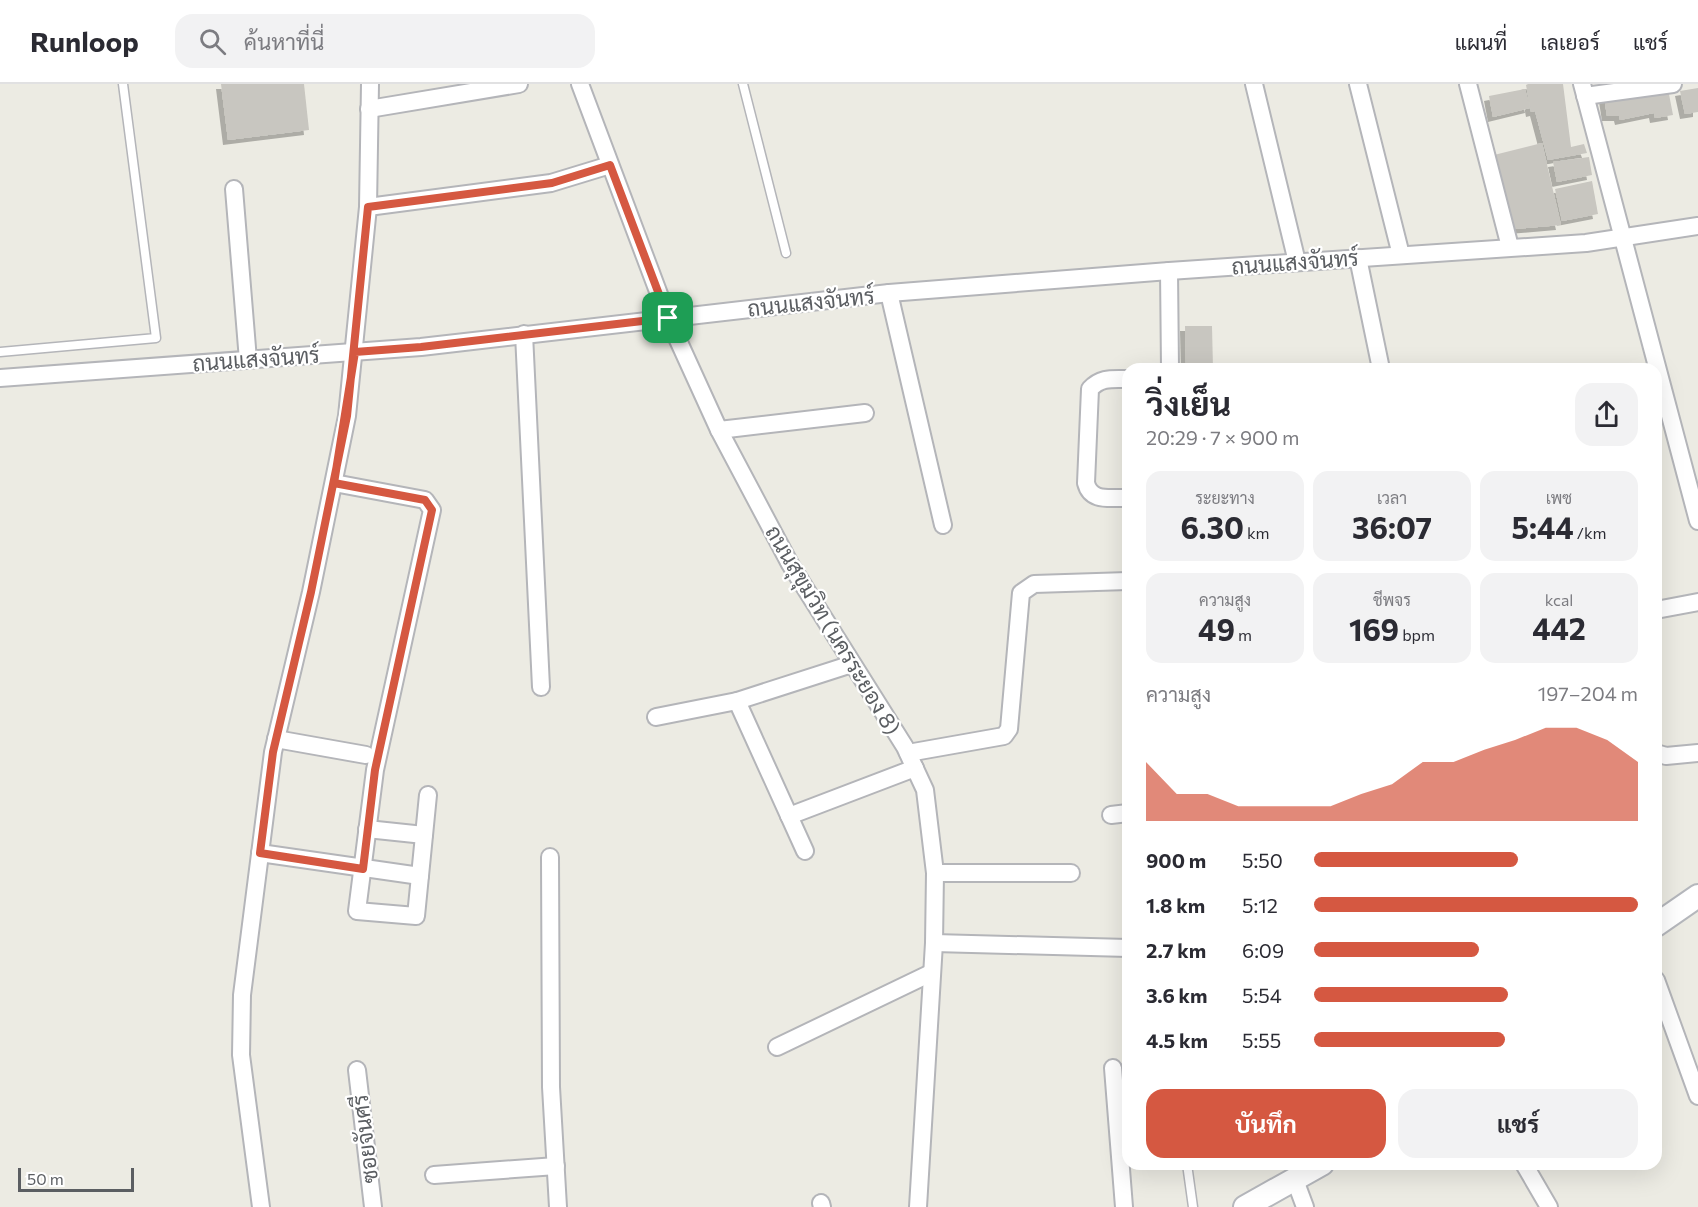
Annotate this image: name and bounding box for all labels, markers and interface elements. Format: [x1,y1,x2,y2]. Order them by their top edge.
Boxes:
search box [175,14,595,68]
text: Runloop [30,24,139,58]
icon: search [196,25,229,58]
text: ค้นหาที่นี่ [244,28,324,55]
text: แผนที่ [1455,29,1507,54]
text: เลเยอร์ [1540,29,1600,54]
text: แชร์ [1633,29,1668,54]
street label: ถนนแสงจันทร์ [1230,244,1360,279]
street label: ถนนแสงจันทร์ [746,281,876,322]
pin [642,292,693,343]
icon: arrive [651,301,684,334]
street label: ถนนแสงจันทร์ [191,341,321,376]
text: วิ่งเย็น [1146,382,1231,423]
button: share [1575,383,1638,446]
text: 20:29 · 7 × 900 m [1146,425,1299,449]
text: ระยะทาง [1195,488,1255,507]
text: เวลา [1377,488,1407,507]
text: เพซ [1546,488,1572,507]
text: 6.30 [1180,508,1244,545]
text: 36:07 [1352,508,1432,545]
text: 5:44 [1511,508,1574,545]
street label: ถนนสุขุมวิท (นครระยอง 8) [758,520,907,741]
text: km [1244,523,1270,542]
text: /km [1574,523,1607,542]
text: ความสูง [1199,590,1251,609]
text: ชีพจร [1373,590,1411,609]
text: kcal [1545,590,1573,609]
text: 442 [1532,609,1586,646]
text: 49 [1198,610,1235,647]
text: 169 [1349,610,1399,647]
text: m [1235,625,1252,644]
text: bpm [1399,625,1435,644]
text: 197–204 m [1538,681,1638,705]
text: ความสูง [1146,682,1211,706]
text: 900 m [1146,848,1206,872]
text: 5:50 [1242,848,1283,872]
text: 1.8 km [1146,893,1205,917]
text: 5:12 [1242,893,1278,917]
text: 2.7 km [1146,938,1206,962]
text: 6:09 [1242,938,1284,962]
text: 3.6 km [1146,983,1207,1007]
text: 5:54 [1242,983,1282,1007]
text: 4.5 km [1146,1028,1208,1052]
text: 5:55 [1242,1028,1281,1052]
button: บันทึก [1146,1089,1386,1158]
button: แชร์ [1398,1089,1638,1158]
street label: ซอยจันศรี [346,1093,383,1185]
scale bar [18,1165,134,1192]
text: 50 m [27,1169,64,1188]

